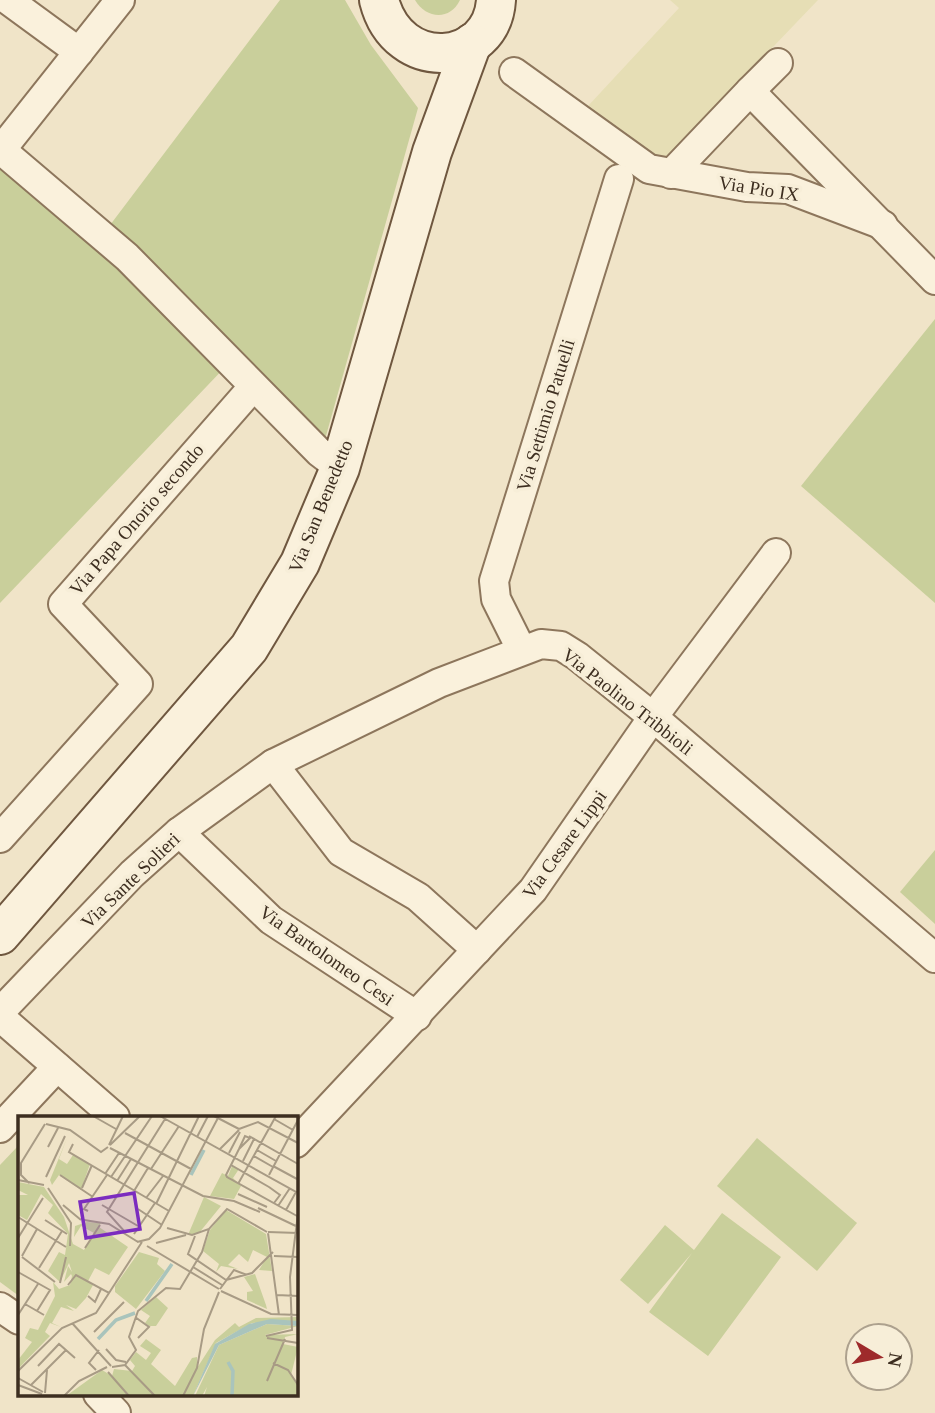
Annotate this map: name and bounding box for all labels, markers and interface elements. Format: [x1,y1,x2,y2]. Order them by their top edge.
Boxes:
street label: Via Pio IX [717,172,801,205]
street label: Via Settimio Patuelli [512,336,579,494]
street label: Via San Benedetto [284,437,357,576]
street label: Via Papa Onorio secondo [65,439,208,599]
street label: Via Paolino Tribbioli [558,644,697,759]
street label: Via Cesare Lippi [518,786,611,903]
street label: Via Sante Solieri [77,828,184,933]
street label: Via Bartolomeo Cesi [255,901,398,1010]
inset map [18,1116,298,1396]
north arrow [844,1322,914,1392]
text: N [884,1351,907,1369]

